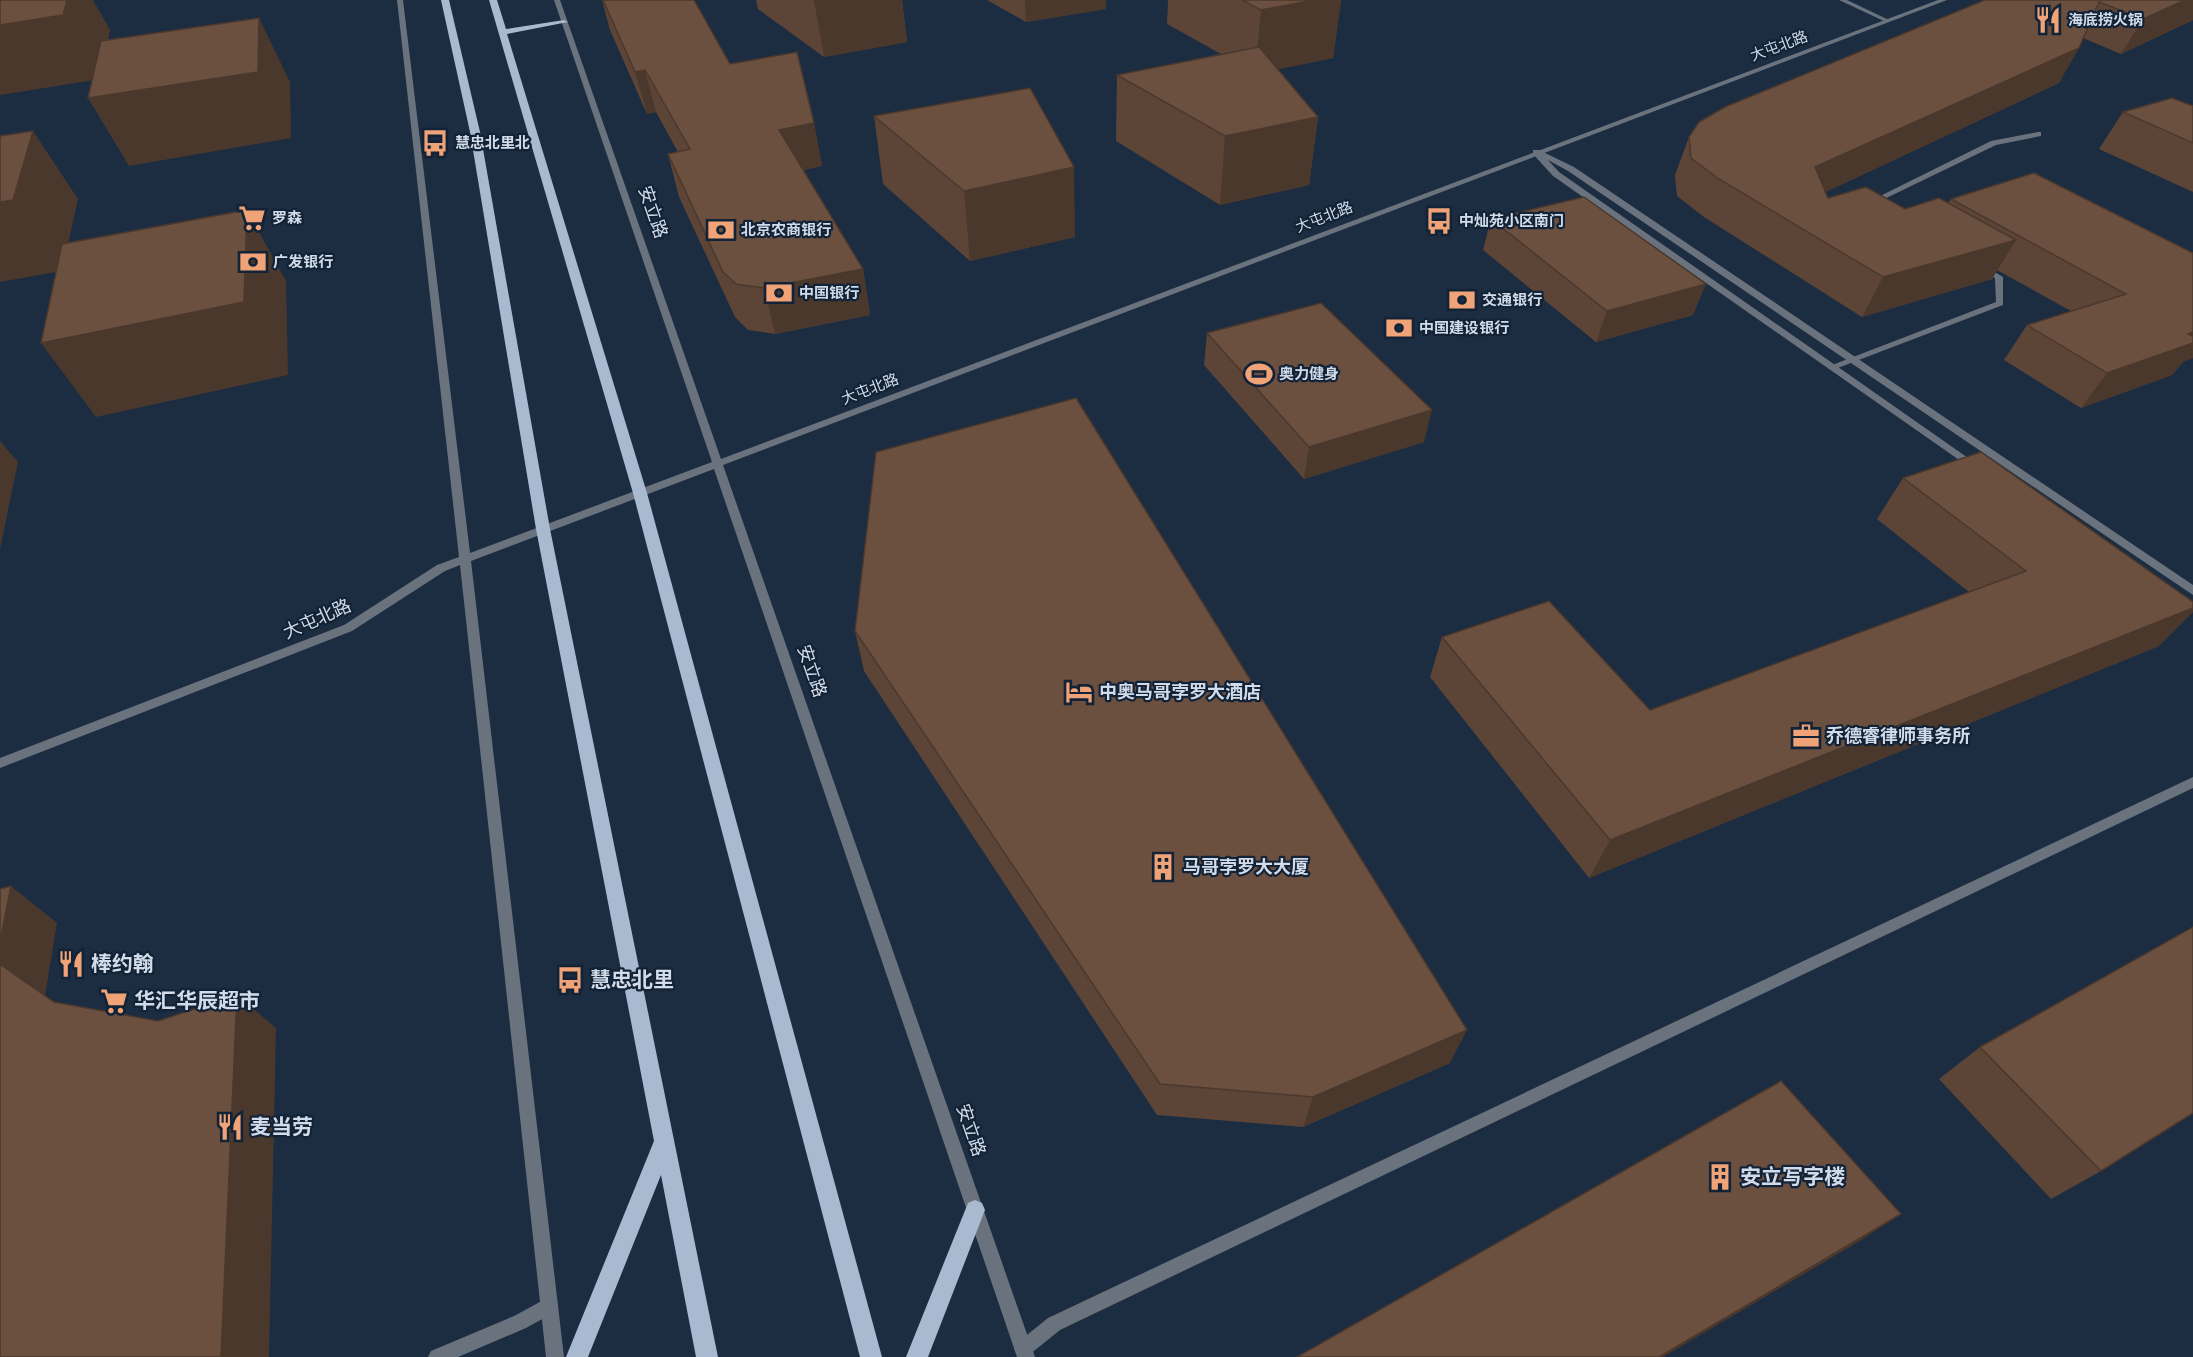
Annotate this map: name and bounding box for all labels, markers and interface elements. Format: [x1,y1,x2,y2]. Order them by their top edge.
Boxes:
restaurant icon: 海底捞火锅 [2033,5,2063,35]
place label: 海底捞火锅 [2068,11,2143,29]
street label: 大屯北路 [1748,27,1810,65]
bus stop icon: 慧忠北里北 [420,128,450,158]
place label: 慧忠北里北 [455,134,530,152]
street label: 安立路 [634,183,672,241]
street label: 大屯北路 [1293,198,1355,236]
supermarket icon: 罗森 [237,203,267,233]
bus stop icon: 中灿苑小区南门 [1424,206,1454,236]
place label: 罗森 [272,209,302,227]
place label: 中灿苑小区南门 [1459,212,1564,230]
bank icon: 北京农商银行 [706,215,736,245]
place label: 北京农商银行 [741,221,831,239]
bank icon: 广发银行 [238,247,268,277]
place label: 广发银行 [273,253,333,271]
bank icon: 中国银行 [764,278,794,308]
place label: 中国银行 [799,284,859,302]
bank icon: 交通银行 [1447,285,1477,315]
place label: 交通银行 [1482,291,1542,309]
bank icon: 中国建设银行 [1384,313,1414,343]
place label: 中国建设银行 [1419,319,1509,337]
sports icon: 奥力健身 [1244,359,1274,389]
place label: 奥力健身 [1279,365,1339,383]
street label: 大屯北路 [839,370,901,408]
street label: 大屯北路 [280,594,354,644]
street label: 安立路 [793,642,831,700]
hotel icon: 中奥马哥孛罗大酒店 [1064,677,1094,707]
place label: 中奥马哥孛罗大酒店 [1099,681,1261,703]
office icon: 乔德睿律师事务所 [1791,721,1821,751]
place label: 乔德睿律师事务所 [1826,725,1970,747]
building icon: 马哥孛罗大大厦 [1148,852,1178,882]
place label: 马哥孛罗大大厦 [1183,856,1309,878]
restaurant icon: 棒约翰 [56,949,86,979]
place label: 棒约翰 [91,952,154,977]
bus stop icon: 慧忠北里 [555,965,585,995]
place label: 慧忠北里 [590,968,674,993]
supermarket icon: 华汇华辰超市 [99,986,129,1016]
place label: 华汇华辰超市 [134,989,260,1014]
street label: 安立路 [952,1101,990,1159]
restaurant icon: 麦当劳 [215,1112,245,1142]
place label: 麦当劳 [250,1115,313,1140]
building icon: 安立写字楼 [1705,1162,1735,1192]
place label: 安立写字楼 [1740,1165,1845,1190]

